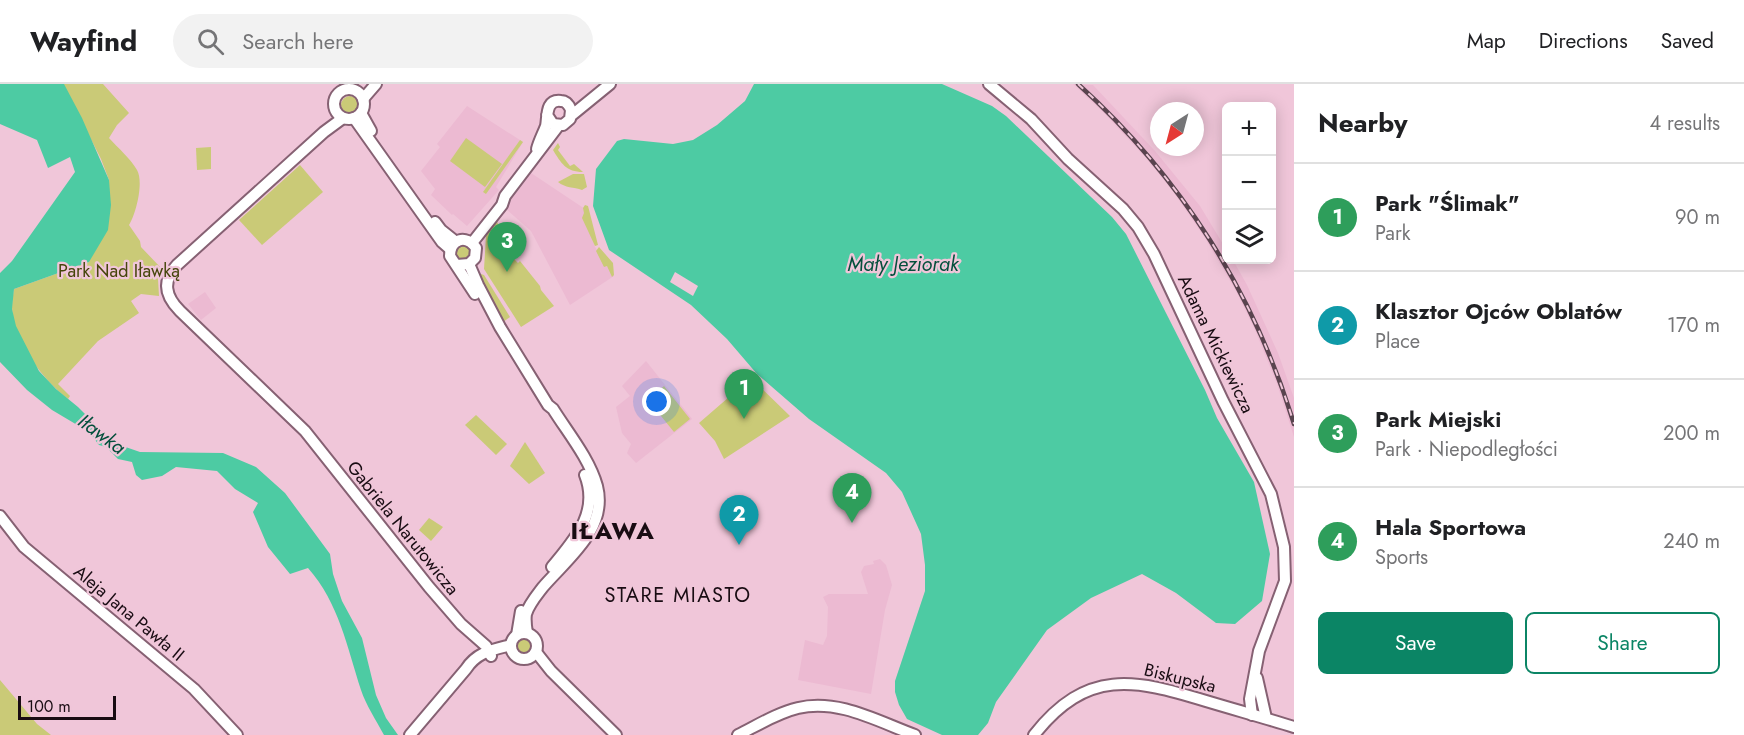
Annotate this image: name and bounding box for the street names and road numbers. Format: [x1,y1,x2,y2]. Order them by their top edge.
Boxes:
street label: Adama Mickiewicza [1171,271,1261,417]
street label: Gabriela Narutowicza [341,455,465,601]
street label: Aleja Jana Pawła II [68,559,190,667]
street label: Biskupska [1141,657,1219,699]

